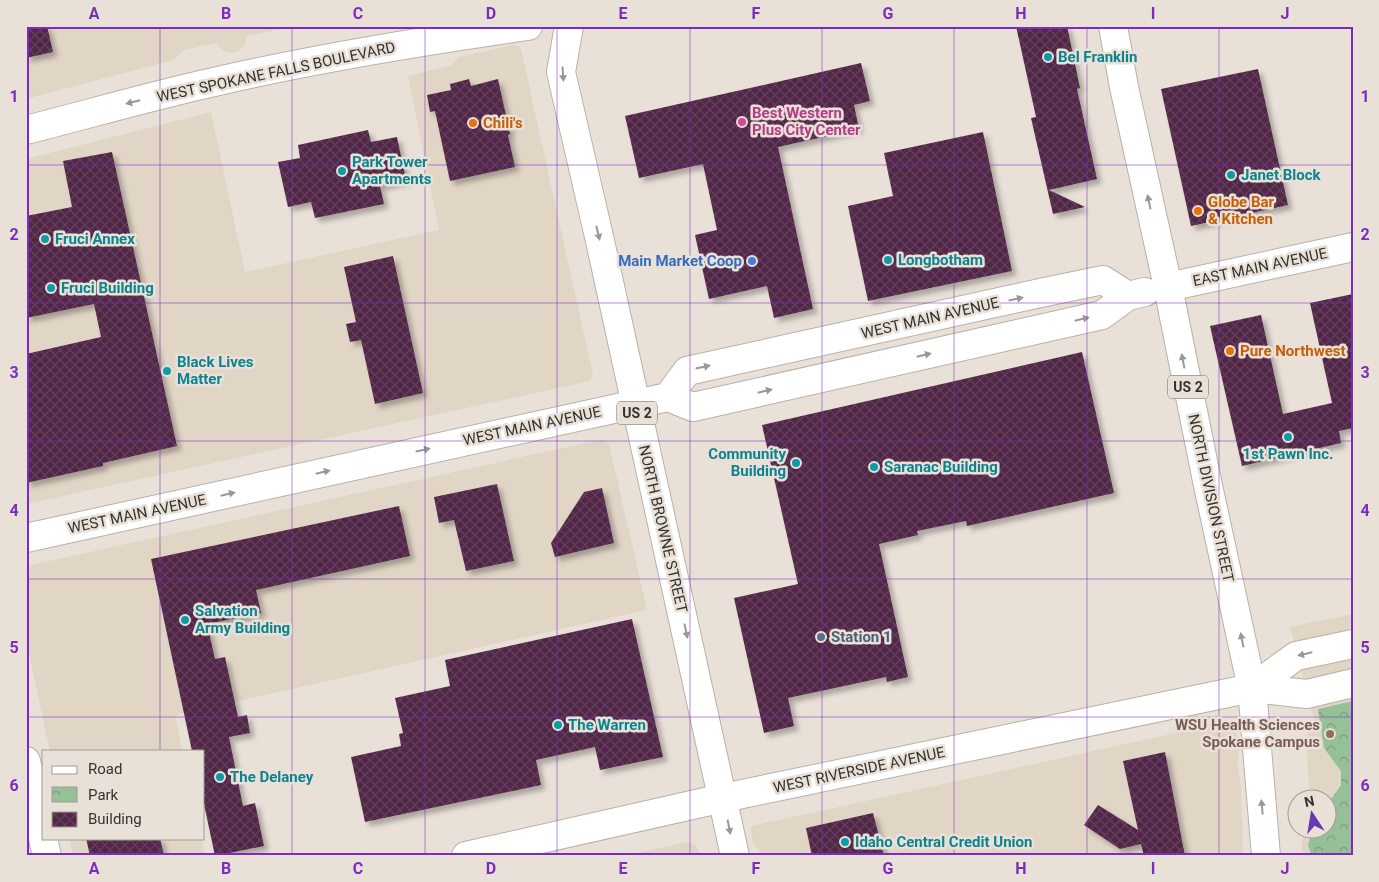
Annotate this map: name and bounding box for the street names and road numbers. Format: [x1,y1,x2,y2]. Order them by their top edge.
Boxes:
street label: WEST SPOKANE FALLS BOULEVARD [155,38,397,106]
street label: EAST MAIN AVENUE [1191,244,1329,290]
street label: WEST MAIN AVENUE [859,293,1001,343]
road number: US 2 [1168,376,1208,398]
street label: WEST MAIN AVENUE [461,402,603,449]
road number: US 2 [617,402,657,424]
street label: NORTH DIVISION STREET [1184,412,1238,584]
street label: NORTH BROWNE STREET [635,443,691,615]
street label: WEST MAIN AVENUE [66,490,208,537]
street label: WEST RIVERSIDE AVENUE [772,743,947,797]

